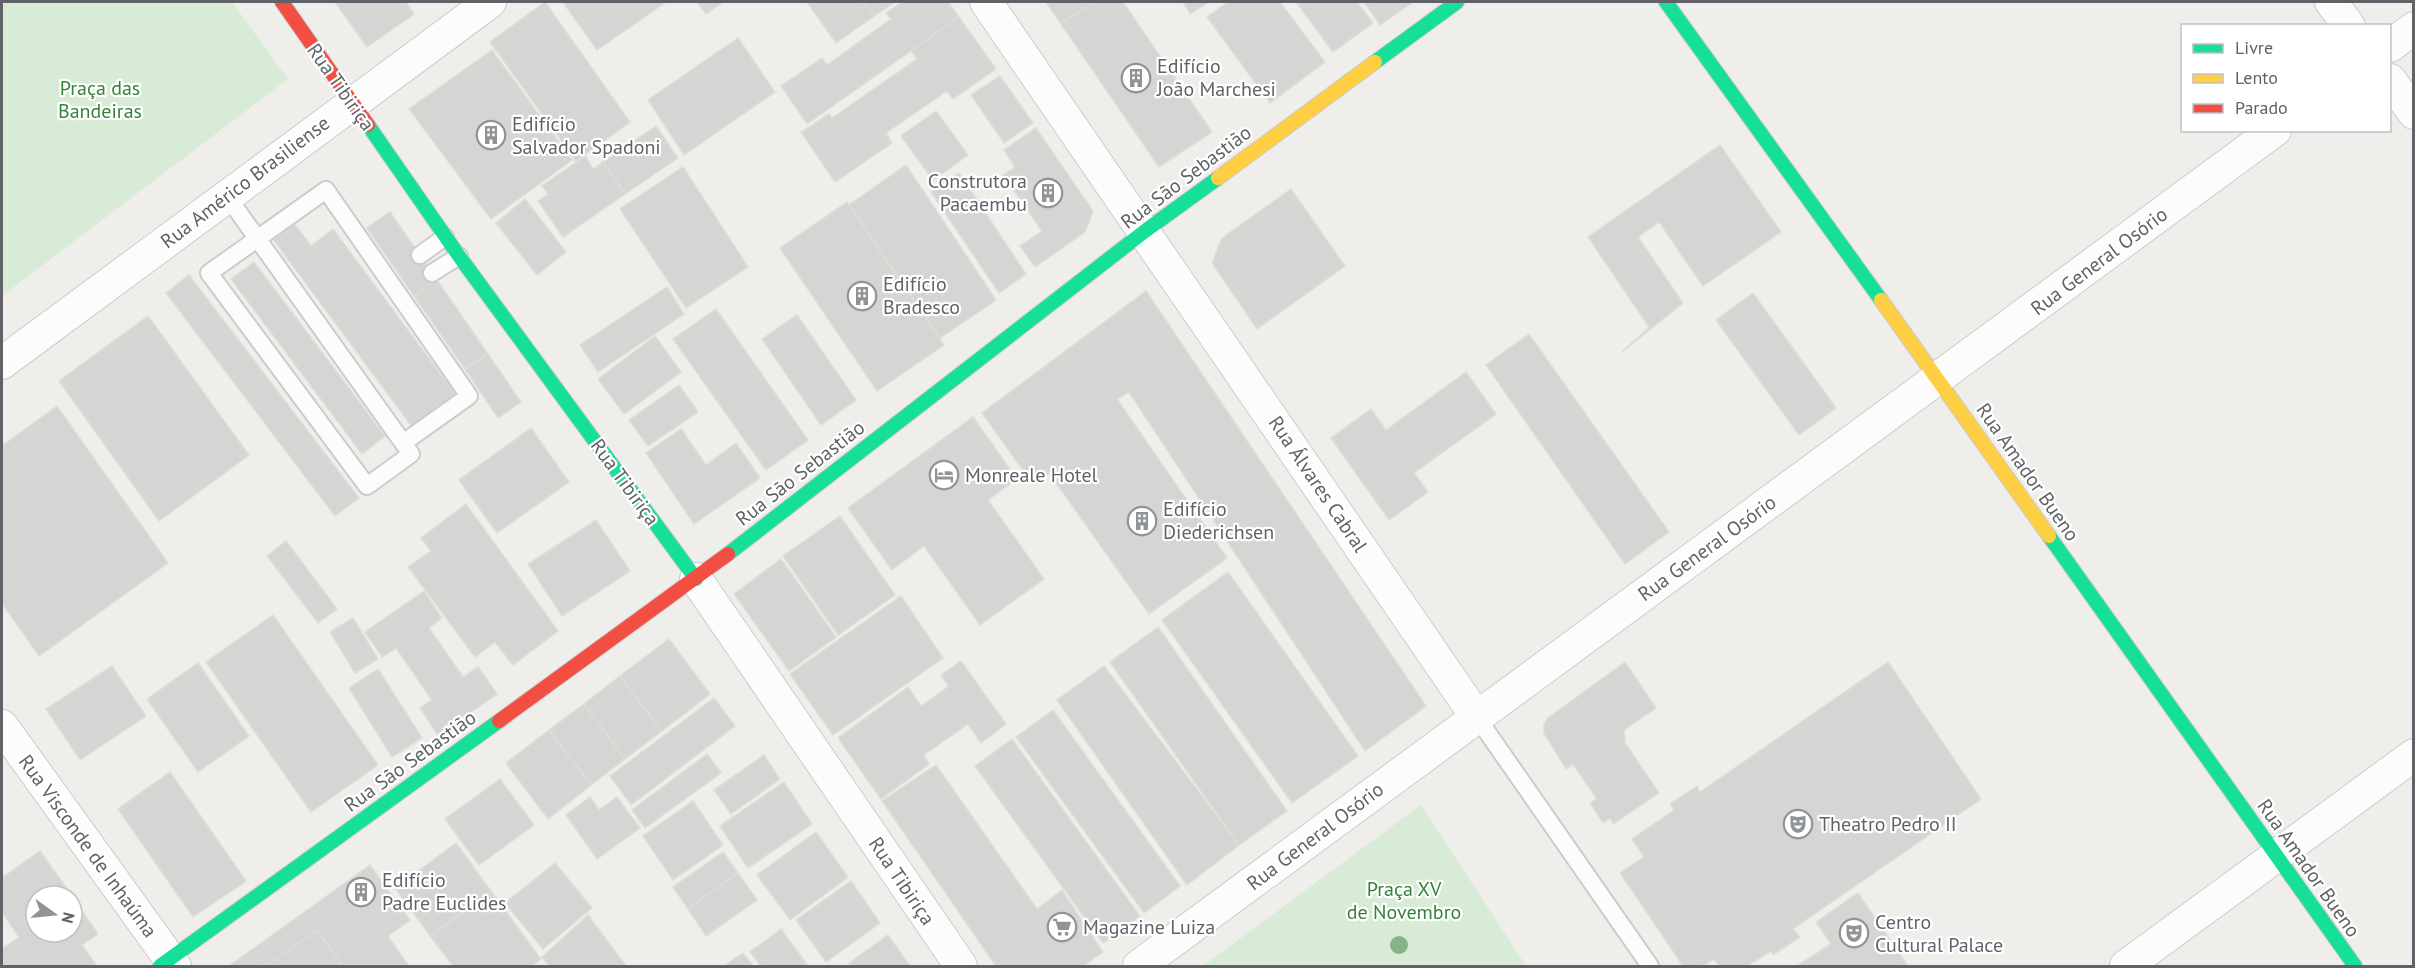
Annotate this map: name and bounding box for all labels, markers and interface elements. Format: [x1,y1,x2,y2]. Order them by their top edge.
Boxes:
legend [2181,24,2391,132]
text: Livre [2235,36,2273,59]
street label: Rua Tibiriça [301,38,381,136]
place label: Edifício João Marchesi [1156,53,1276,102]
building icon: Edifício João Marchesi [1120,62,1152,94]
text: Lento [2235,66,2278,89]
park label: Praça das Bandeiras [58,75,142,124]
text: Parado [2235,96,2288,119]
street label: Rua Américo Brasiliense [155,110,335,254]
place label: Edifício Salvador Spadoni [512,111,661,160]
building icon: Edifício Salvador Spadoni [475,119,507,151]
street label: Rua São Sebastião [1115,119,1257,235]
place label: Construtora Pacaembu [928,168,1027,217]
building icon: Construtora Pacaembu [1032,177,1064,209]
street label: Rua General Osório [2025,201,2173,321]
place label: Edifício Bradesco [883,271,960,320]
building icon: Edifício Bradesco [846,280,878,312]
street label: Rua Amador Bueno [1971,398,2085,546]
street label: Rua Álvares Cabral [1263,411,1373,557]
street label: Rua São Sebastião [730,414,870,532]
street label: Rua Tibiriça [585,434,665,530]
hotel icon: Monreale Hotel [928,459,960,491]
place label: Monreale Hotel [965,462,1098,488]
street label: Rua General Osório [1633,489,1781,607]
place label: Edifício Diederichsen [1163,496,1274,545]
building icon: Edifício Diederichsen [1126,505,1158,537]
street label: Rua São Sebastião [339,704,481,818]
street label: Rua Visconde de Inhaúma [13,750,163,942]
street label: Rua General Osório [1241,776,1389,896]
street label: Rua Amador Bueno [2252,794,2366,942]
theatre icon: Theatro Pedro II [1782,808,1814,840]
place label: Theatro Pedro II [1819,811,1957,837]
street label: Rua Tibiriça [863,832,941,930]
place label: Edifício Padre Euclides [382,867,507,916]
building icon: Edifício Padre Euclides [345,876,377,908]
park label: Praça XV de Novembro [1347,876,1461,925]
north arrow [24,884,84,944]
place label: Centro Cultural Palace [1875,909,2003,958]
text: N [57,910,80,926]
supermarket icon: Magazine Luiza [1046,911,1078,943]
place label: Magazine Luiza [1083,914,1215,940]
theatre icon: Centro Cultural Palace [1838,917,1870,949]

